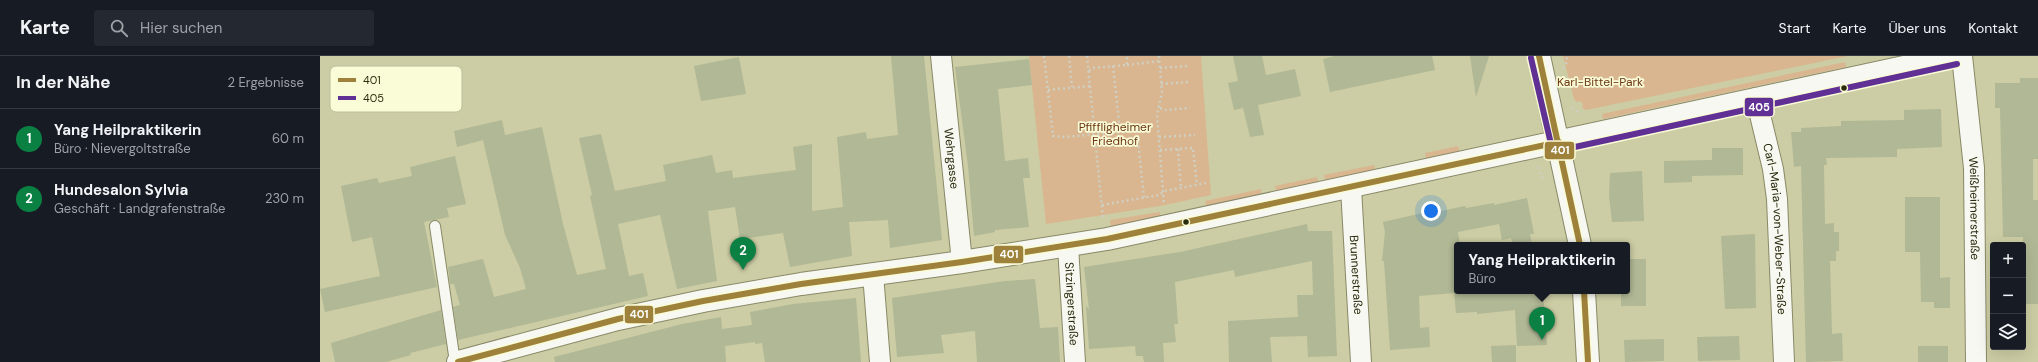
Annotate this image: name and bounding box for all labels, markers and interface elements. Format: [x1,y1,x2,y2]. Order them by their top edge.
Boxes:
search box [94,10,374,46]
text: Karte [20,15,70,40]
icon: search [108,17,130,39]
text: Hier suchen [140,18,222,38]
text: Start [1779,19,1810,37]
text: Karte [1832,19,1866,37]
text: Über uns [1888,19,1946,37]
text: Kontakt [1968,19,2018,37]
legend [330,66,462,112]
text: In der Nähe [16,71,111,93]
text: 401 [363,73,381,87]
text: 2 Ergebnisse [228,74,304,91]
park label: Karl-Bittel-Park [1557,74,1643,90]
unlabelled marker [1839,83,1849,93]
text: 405 [363,91,384,105]
line badge: 405 [1744,97,1774,117]
text: 405 [1748,100,1770,114]
park label: Pfiffligheimer Friedhof [1079,119,1152,149]
text: Yang Heilpraktikerin [54,120,201,140]
street label: Wehrgasse [940,127,963,190]
text: 1 [27,130,31,147]
text: 60 m [272,130,304,147]
text: Büro · Nievergoltstraße [54,140,191,157]
line badge: 401 [1544,141,1575,160]
street label: Carl-Maria-von-Weber-Straße [1759,142,1790,315]
text: 401 [1551,143,1569,157]
street label: Weißheimerstraße [1965,156,1983,260]
text: Hundesalon Sylvia [54,180,188,200]
text: 2 [25,190,33,207]
text: 230 m [265,190,304,207]
text: Geschäft · Landgrafenstraße [54,200,225,217]
your location [1421,201,1441,221]
unlabelled marker [1181,217,1191,227]
street label: Brunnerstraße [1346,235,1366,315]
pin: 2 [730,237,756,270]
popup [1454,242,1630,294]
map controls [1990,242,2026,350]
button: + [1990,242,2026,278]
line badge: 401 [993,245,1024,264]
text: 401 [1000,247,1018,261]
text: Yang Heilpraktikerin [1468,250,1616,270]
street label: Sitzingerstraße [1061,262,1082,346]
text: Büro [1468,270,1496,287]
button: − [1990,278,2026,314]
line badge: 401 [624,305,654,324]
text: 401 [630,307,648,321]
pin: 1 [1529,307,1555,340]
button: layers [1990,314,2026,350]

